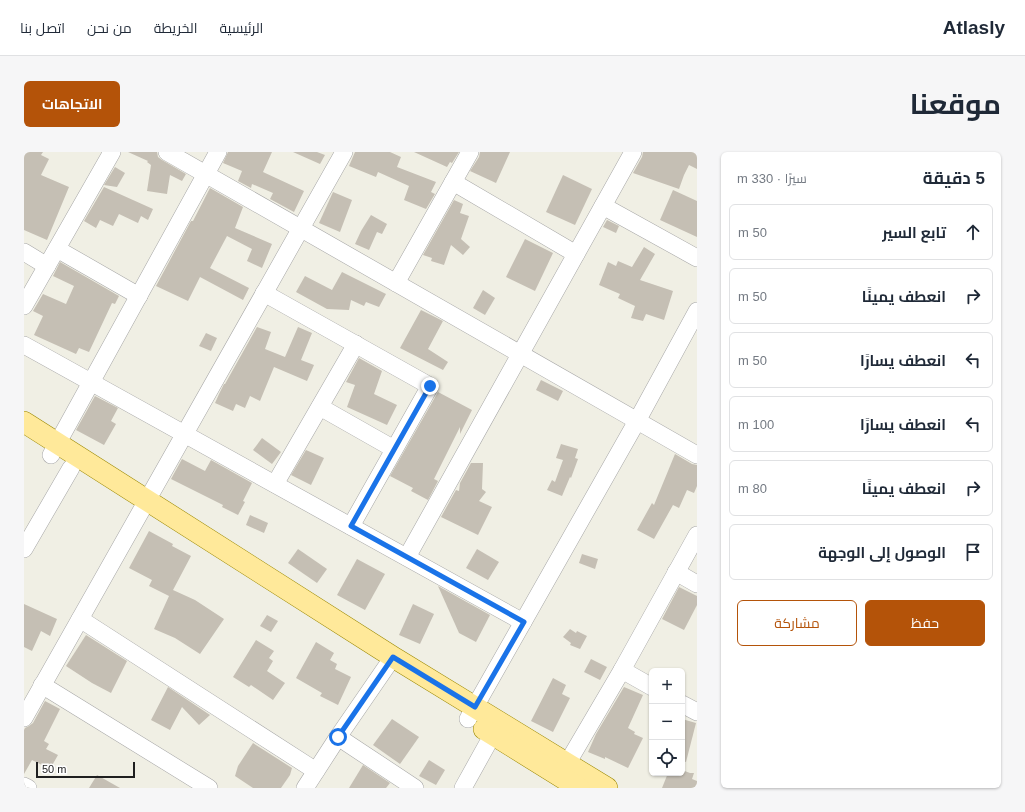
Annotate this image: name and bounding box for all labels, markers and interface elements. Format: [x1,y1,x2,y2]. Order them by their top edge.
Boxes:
text: Atlasly [943,17,1005,38]
text: اتصل بنا [20,20,65,36]
text: من نحن [87,20,132,36]
text: الخريطة [154,20,197,36]
text: الرئيسية [219,20,263,36]
button: الاتجاهات [24,81,120,127]
text: موقعنا [910,89,1001,120]
text: 5 دقيقة [923,169,985,188]
text: سيرًا · 330 m [737,171,807,186]
icon: ahead [962,221,984,243]
text: تابع السير [882,224,946,241]
text: 50 m [738,225,767,240]
icon: right [962,285,984,307]
text: انعطف يمينًا [862,288,946,305]
text: 50 m [738,289,767,304]
icon: left [962,349,984,371]
text: انعطف يسارًا [860,352,946,369]
text: 50 m [738,353,767,368]
route end [421,377,439,395]
icon: left [962,413,984,435]
text: انعطف يسارًا [860,416,946,433]
text: 100 m [738,417,774,432]
icon: right [962,477,984,499]
text: انعطف يمينًا [862,480,946,497]
text: 80 m [738,481,767,496]
icon: arrive [962,541,984,563]
text: الوصول إلى الوجهة [818,544,946,561]
button: مشاركة [737,600,857,646]
button: حفظ [865,600,985,646]
map controls [649,668,685,776]
button: + [649,668,685,704]
button: − [649,704,685,740]
route start [329,728,347,746]
button: locate [649,740,685,776]
scale bar [36,760,135,779]
text: 50 m [42,763,66,775]

